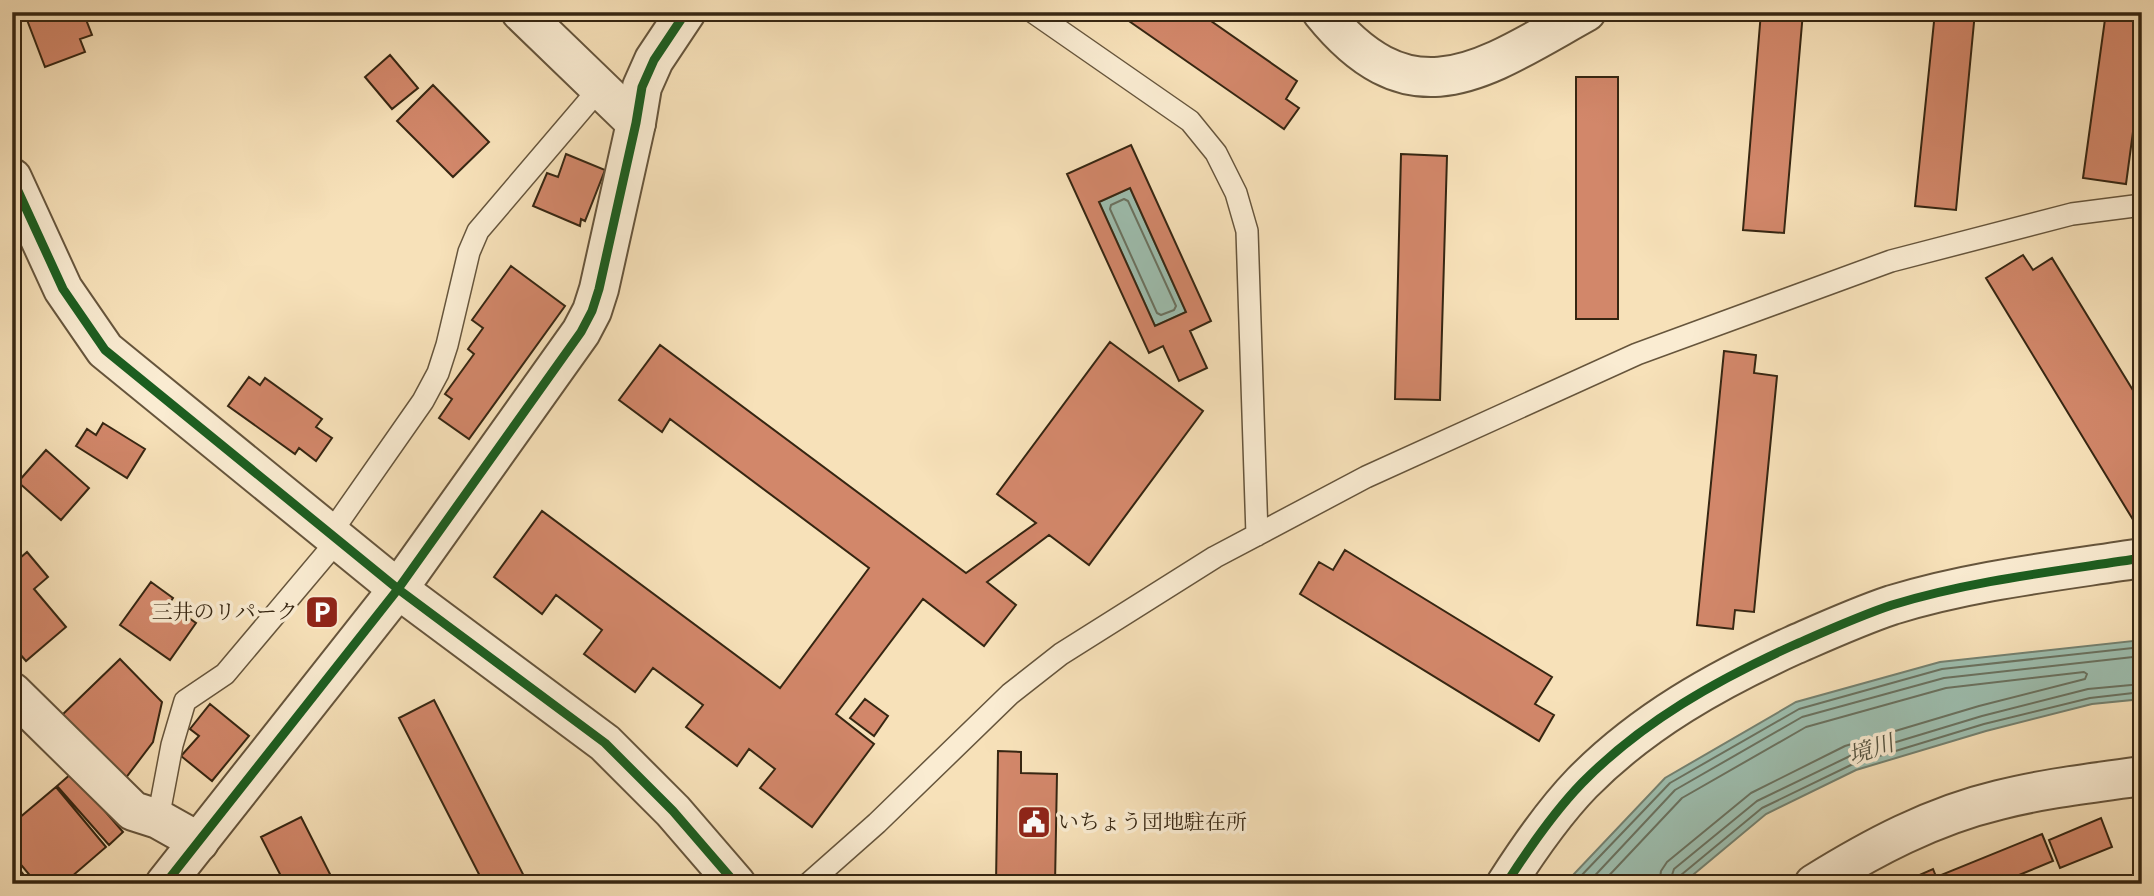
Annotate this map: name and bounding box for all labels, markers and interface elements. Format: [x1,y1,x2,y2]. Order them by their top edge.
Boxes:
parking icon: 三井のリパーク [303,593,341,631]
place label: 三井のリパーク [152,599,298,625]
water label: 境川 [1845,728,1900,769]
public building icon: いちょう団地駐在所 [1015,803,1053,841]
place label: いちょう団地駐在所 [1058,809,1247,835]

